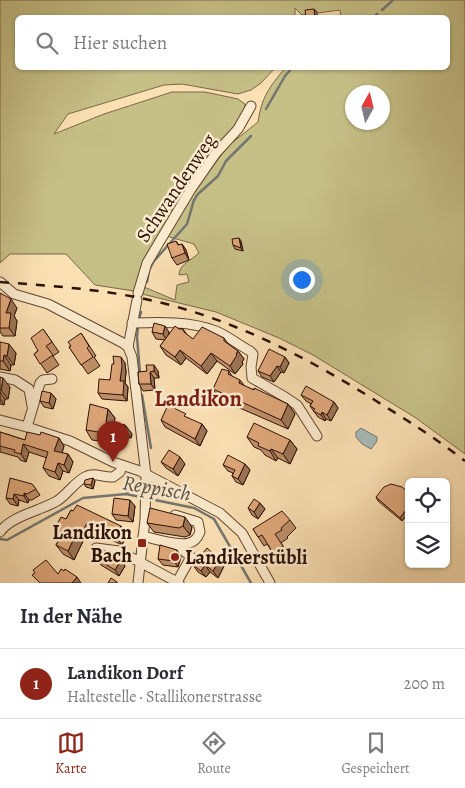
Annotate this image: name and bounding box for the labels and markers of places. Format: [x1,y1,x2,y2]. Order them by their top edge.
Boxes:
pin: 1 [97,421,129,462]
place label: Landikon Bach [52,519,132,569]
marker: Landikon Bach [136,537,148,549]
place label: Landikerstübli [185,544,308,571]
marker: Landikerstübli [169,551,181,563]

